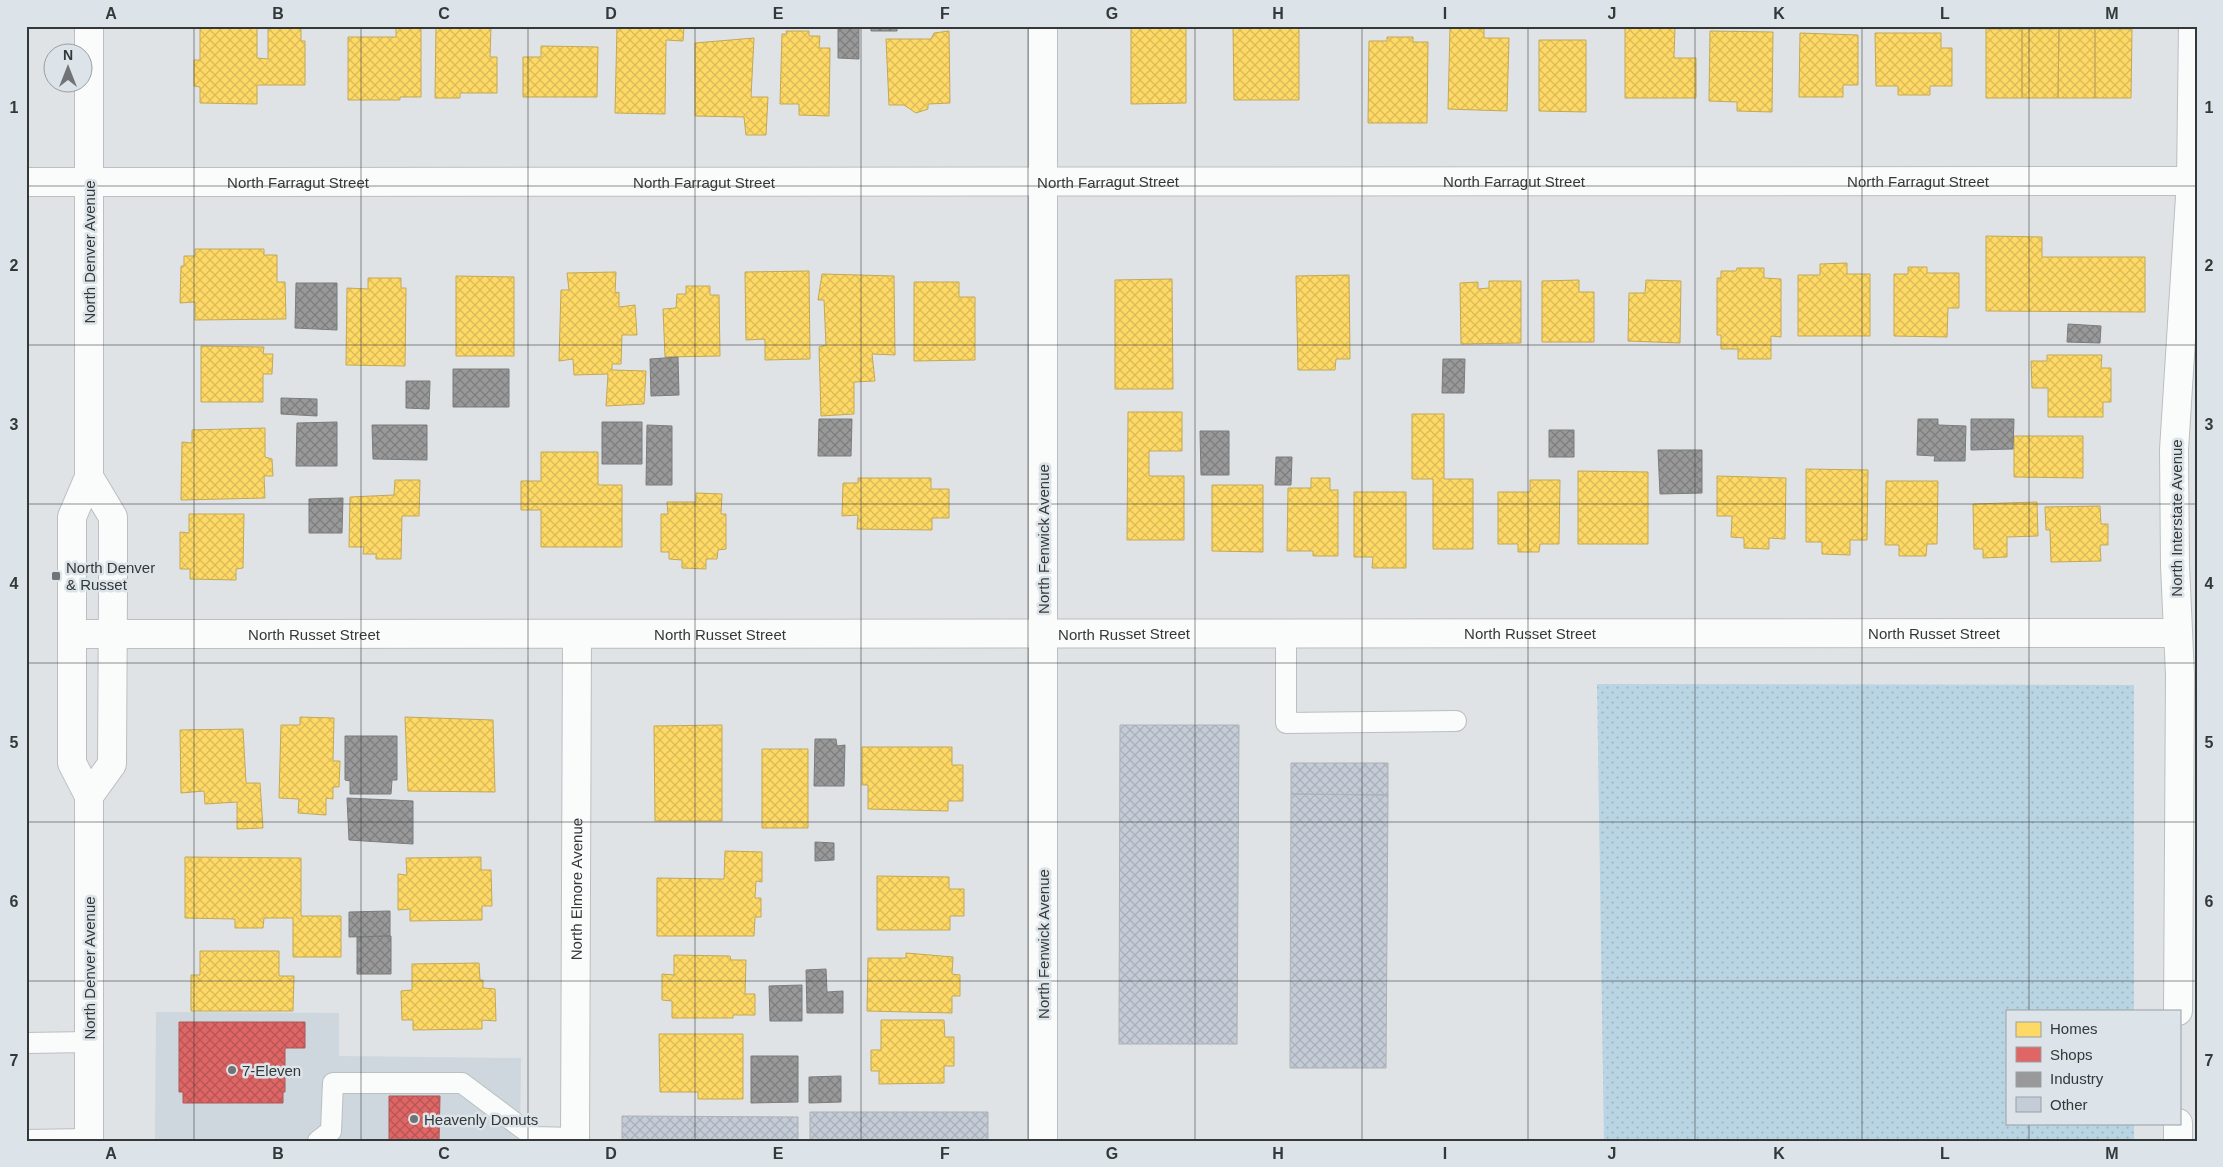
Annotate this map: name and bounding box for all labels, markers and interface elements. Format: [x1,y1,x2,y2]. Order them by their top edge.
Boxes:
text: A [105,5,117,22]
text: B [272,5,284,22]
text: C [438,5,450,22]
text: D [605,5,617,22]
text: E [773,5,784,22]
text: F [940,5,950,22]
text: G [1106,5,1118,22]
text: H [1272,5,1284,22]
text: I [1443,5,1447,22]
text: J [1608,5,1616,22]
text: K [1773,5,1785,22]
text: L [1940,5,1950,22]
text: M [2105,5,2119,22]
north arrow [42,42,92,92]
text: N [63,47,73,63]
text: 1 [10,99,19,116]
text: 1 [2205,99,2214,116]
street label: North Farragut Street [227,173,370,190]
street label: North Farragut Street [633,173,776,190]
street label: North Farragut Street [1037,173,1180,190]
street label: North Farragut Street [1443,173,1586,190]
street label: North Farragut Street [1847,173,1990,190]
street label: North Denver Avenue [81,180,98,324]
text: 2 [10,257,19,274]
text: 2 [2205,257,2214,274]
text: 3 [10,416,19,433]
text: 3 [2205,416,2214,433]
street label: North Interstate Avenue [2168,439,2185,597]
street label: North Fenwick Avenue [1035,464,1052,614]
place label: North Denver & Russet [66,559,155,593]
marker: North Denver & Russet [50,570,62,582]
text: 4 [10,575,19,592]
text: 4 [2205,575,2214,592]
street label: North Russet Street [248,625,381,642]
street label: North Russet Street [654,625,787,642]
street label: North Russet Street [1058,625,1191,642]
street label: North Russet Street [1464,625,1597,642]
street label: North Russet Street [1868,625,2001,642]
text: 5 [10,734,19,751]
text: 5 [2205,734,2214,751]
street label: North Elmore Avenue [567,818,585,960]
street label: North Fenwick Avenue [1035,869,1052,1019]
text: 6 [10,893,19,910]
text: 6 [2205,893,2214,910]
street label: North Denver Avenue [81,896,98,1040]
legend [2006,1010,2180,1124]
text: Homes [2050,1020,2098,1037]
text: Shops [2050,1046,2093,1063]
text: 7 [10,1052,19,1069]
text: 7 [2205,1052,2214,1069]
place label: 7-Eleven [242,1062,301,1079]
marker: 7-Eleven [226,1064,238,1076]
text: Industry [2050,1070,2104,1087]
text: Other [2050,1096,2088,1113]
place label: Heavenly Donuts [424,1111,538,1128]
marker: Heavenly Donuts [408,1113,420,1125]
text: A [105,1145,117,1162]
text: B [272,1145,284,1162]
text: C [438,1145,450,1162]
text: D [605,1145,617,1162]
text: E [773,1145,784,1162]
text: F [940,1145,950,1162]
text: G [1106,1145,1118,1162]
text: H [1272,1145,1284,1162]
text: I [1443,1145,1447,1162]
text: J [1608,1145,1616,1162]
text: K [1773,1145,1785,1162]
text: L [1940,1145,1950,1162]
text: M [2105,1145,2119,1162]

